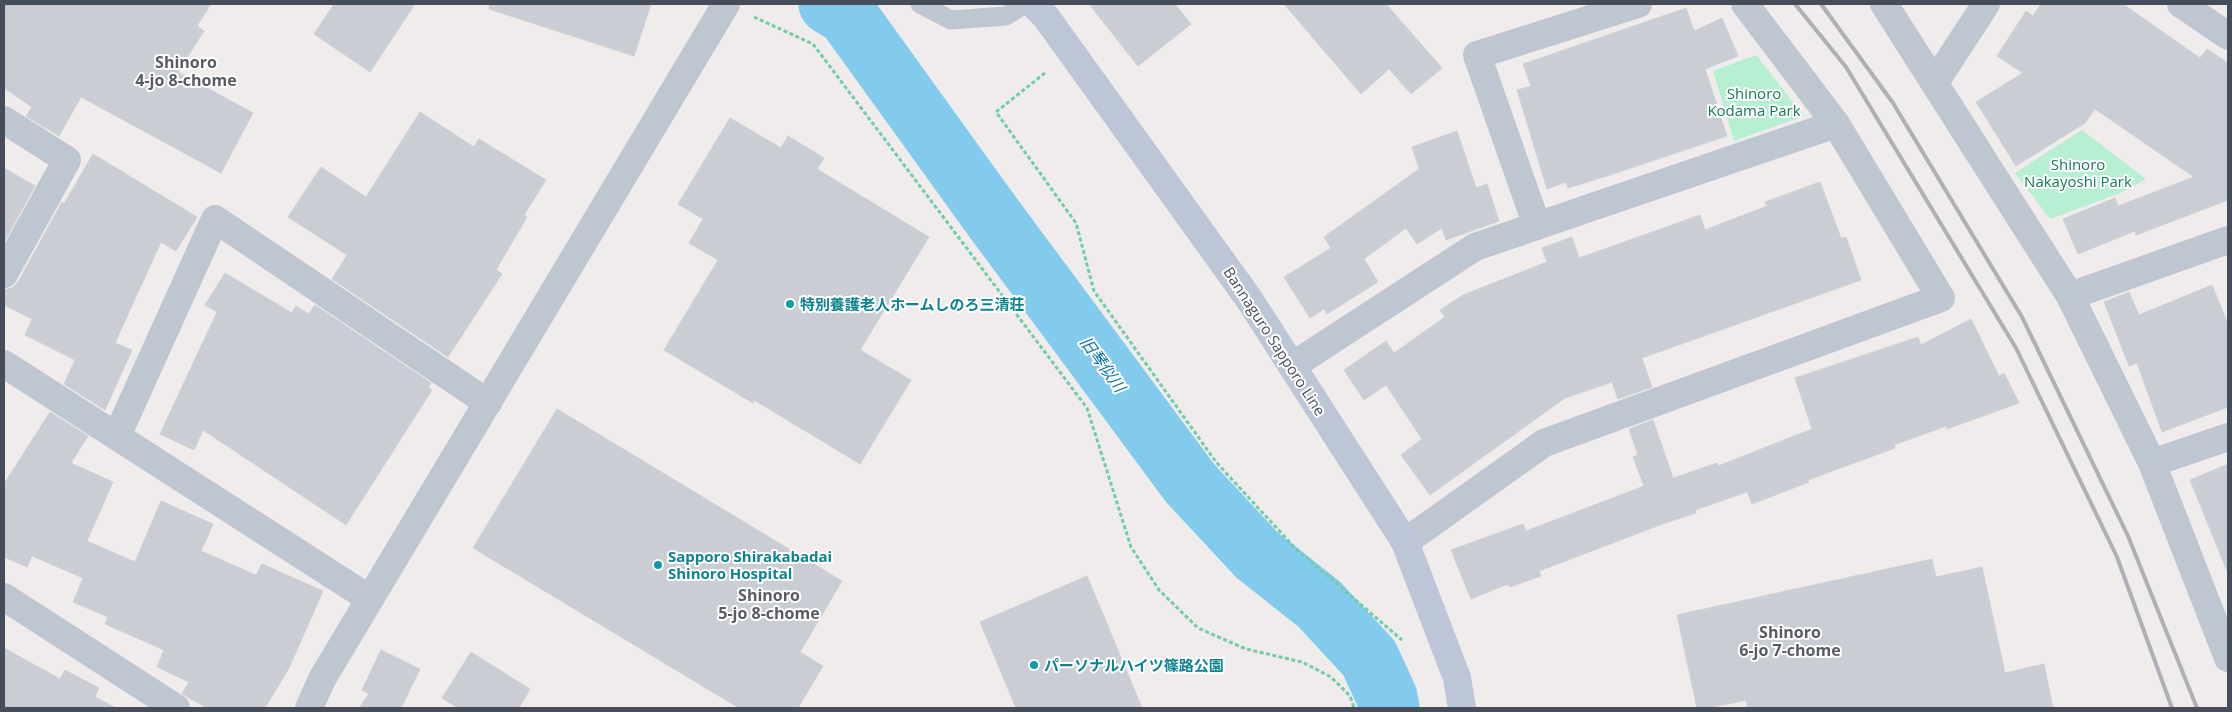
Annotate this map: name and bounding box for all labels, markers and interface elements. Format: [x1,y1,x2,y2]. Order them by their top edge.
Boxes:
district label: Shinoro 4-jo 8-chome [135,51,237,91]
park label: Shinoro Kodama Park [1707,83,1801,120]
park label: Shinoro Nakayoshi Park [2024,154,2132,191]
street label: Bannaguro Sapporo Line [1219,263,1331,419]
place label: 特別養護老人ホームしのろ三清荘 [800,294,1025,314]
marker: 特別養護老人ホームしのろ三清荘 [784,298,796,310]
water label: 旧琴似川 [1075,332,1132,398]
place label: Sapporo Shirakabadai Shinoro Hospital [668,546,832,583]
marker: Sapporo Shirakabadai Shinoro Hospital [652,559,664,571]
district label: Shinoro 5-jo 8-chome [718,584,820,624]
district label: Shinoro 6-jo 7-chome [1739,621,1841,661]
place label: パーソナルハイツ篠路公園 [1044,655,1224,675]
marker: パーソナルハイツ篠路公園 [1028,659,1040,671]

